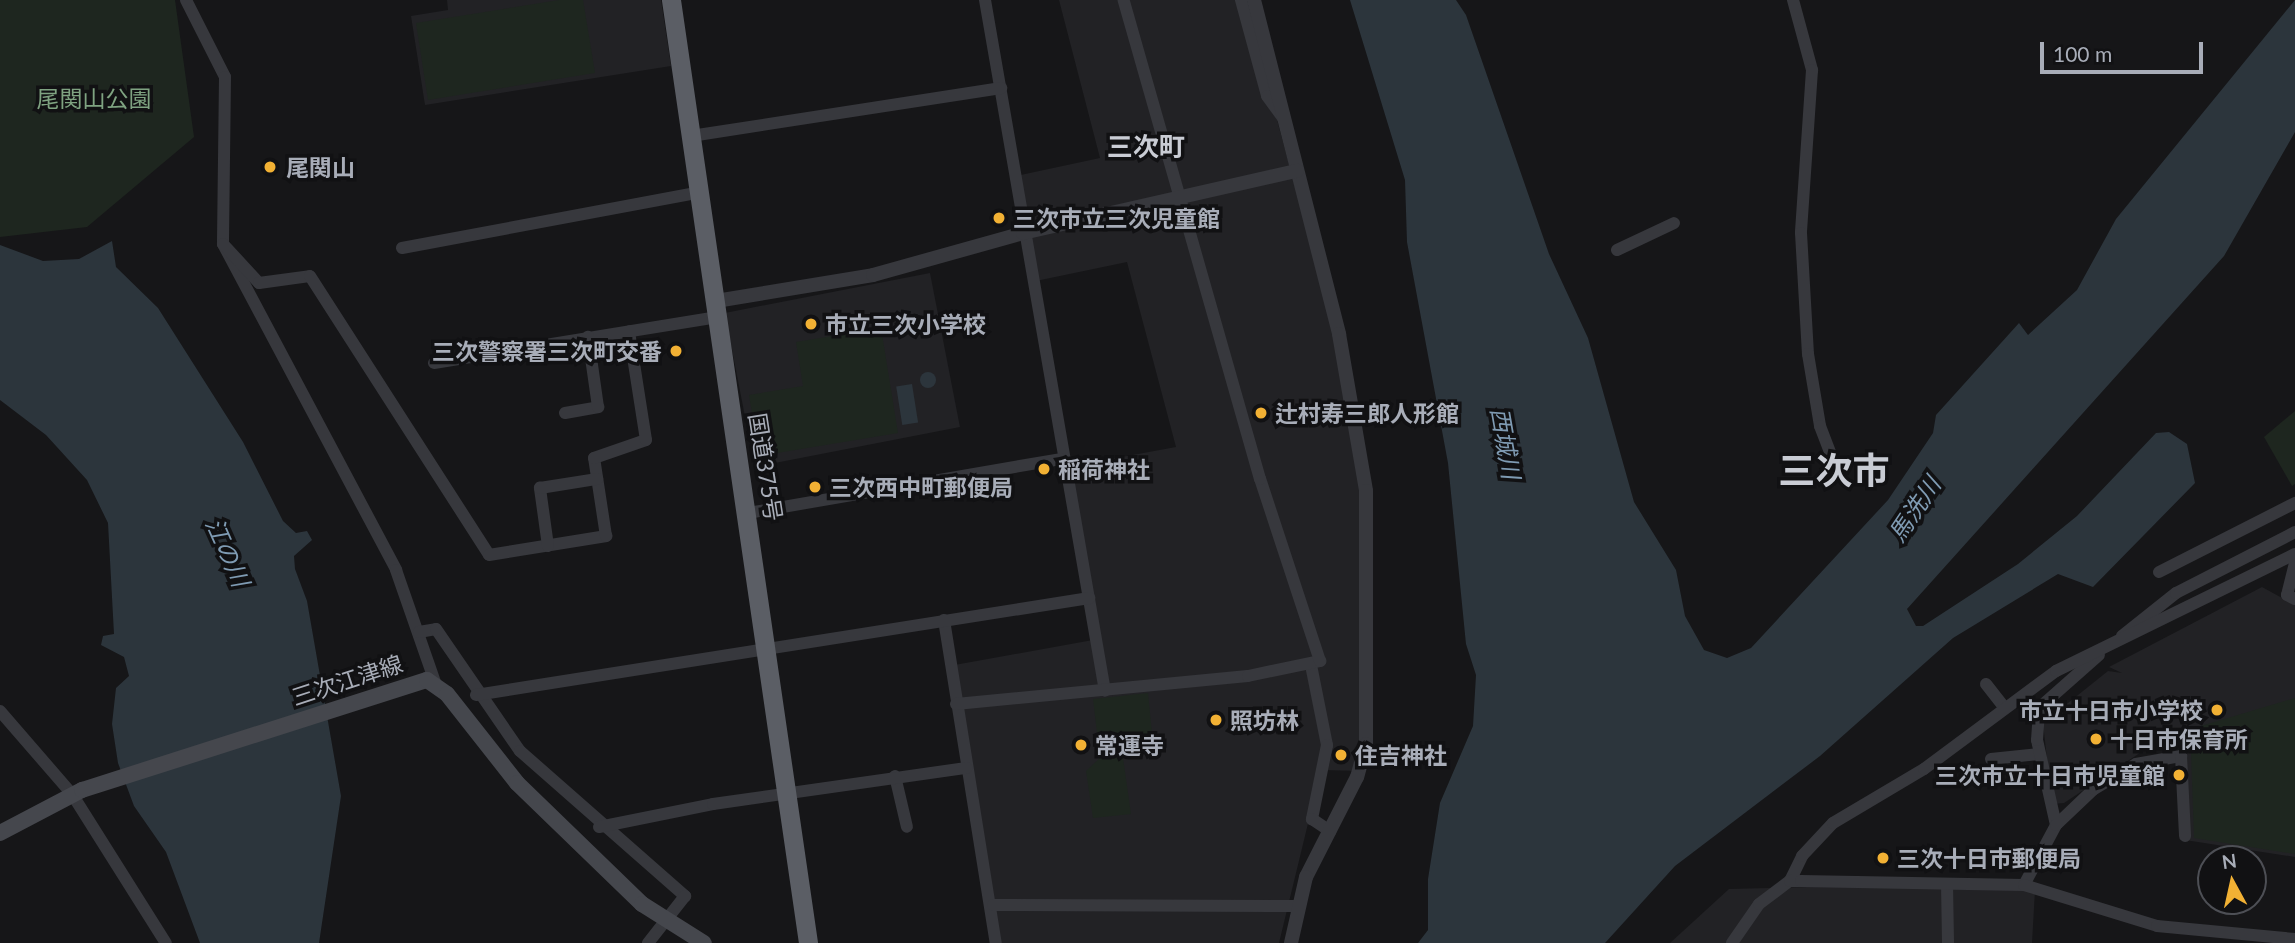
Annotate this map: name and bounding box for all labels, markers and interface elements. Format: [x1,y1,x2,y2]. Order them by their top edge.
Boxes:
scale bar [2043,28,2206,72]
text: 100 m [2053,41,2112,66]
park label: 尾関山公園 [37,84,151,112]
district label: 三次町 [1107,131,1185,163]
place label: 尾関山 [286,153,355,181]
marker: 尾関山 [260,157,280,177]
place label: 三次市立三次児童館 [1013,204,1220,232]
marker: 三次市立三次児童館 [991,210,1007,226]
place label: 市立三次小学校 [825,310,986,338]
marker: 市立三次小学校 [803,316,819,332]
place label: 三次警察署三次町交番 [432,337,662,365]
marker: 三次警察署三次町交番 [668,343,684,359]
place label: 辻村寿三郎人形館 [1275,399,1459,427]
marker: 辻村寿三郎人形館 [1253,405,1269,421]
water label: 西城川 [1486,405,1526,481]
street label: 国道375号 [744,411,788,523]
district label: 三次市 [1779,448,1889,492]
place label: 稲荷神社 [1058,455,1150,483]
marker: 稲荷神社 [1036,461,1052,477]
water label: 馬洗川 [1882,471,1946,547]
place label: 三次西中町郵便局 [829,473,1013,501]
marker: 三次西中町郵便局 [807,479,823,495]
water label: 江の川 [200,513,256,591]
street label: 三次江津線 [288,649,406,711]
place label: 市立十日市小学校 [2019,696,2203,724]
marker: 市立十日市小学校 [2209,702,2225,718]
place label: 照坊林 [1230,706,1299,734]
marker: 照坊林 [1208,712,1224,728]
place label: 十日市保育所 [2110,725,2248,753]
place label: 常運寺 [1095,731,1164,759]
marker: 十日市保育所 [2088,731,2104,747]
marker: 常運寺 [1073,737,1089,753]
place label: 住吉神社 [1355,741,1447,769]
marker: 住吉神社 [1333,747,1349,763]
place label: 三次市立十日市児童館 [1935,761,2165,789]
marker: 三次市立十日市児童館 [2171,767,2187,783]
place label: 三次十日市郵便局 [1897,844,2081,872]
north arrow [2197,845,2267,915]
text: N [2220,848,2238,873]
marker: 三次十日市郵便局 [1875,850,1891,866]

